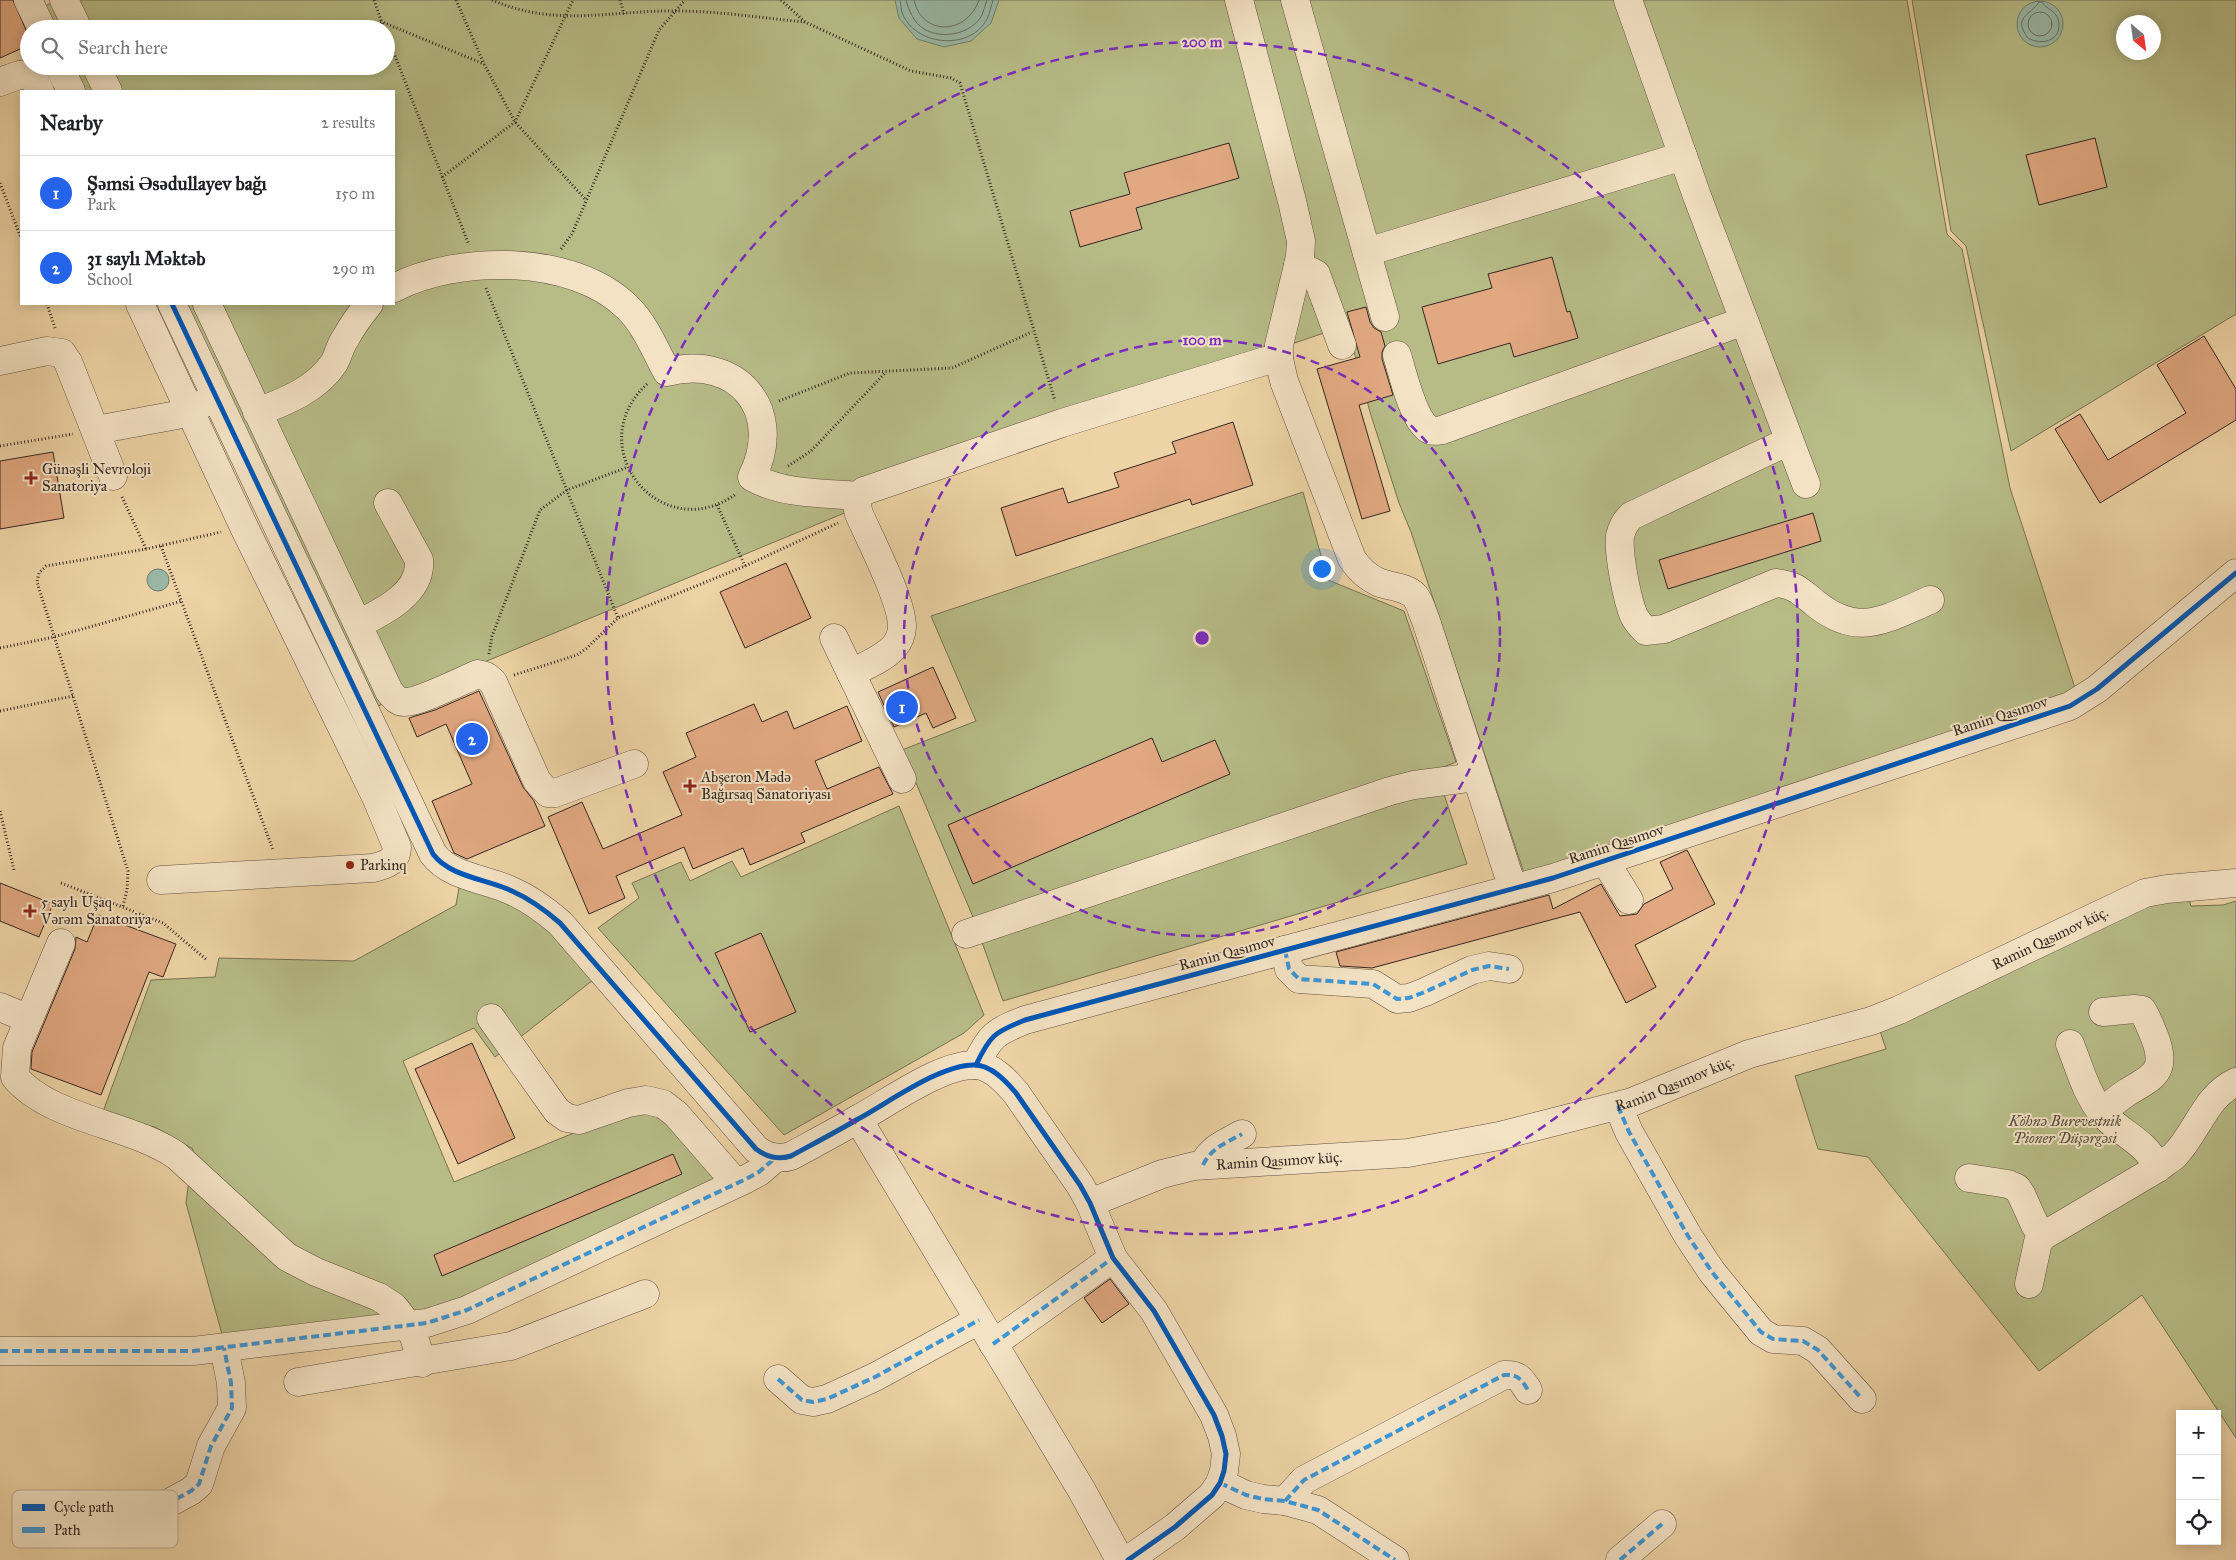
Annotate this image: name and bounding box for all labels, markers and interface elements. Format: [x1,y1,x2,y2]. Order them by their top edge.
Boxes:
north arrow [2116,15,2161,60]
search box [20,20,395,75]
text: 200 m [1182,33,1223,51]
icon: search [38,34,66,62]
text: Search here [78,36,168,59]
text: Nearby [40,110,103,136]
text: 2 results [321,113,375,132]
text: Şəmsi Əsədullayev bağı [87,172,267,195]
text: 1 [53,184,59,203]
text: 150 m [335,184,375,203]
text: Park [87,195,116,214]
text: 31 saylı Məktəb [87,247,205,270]
text: 2 [52,259,60,278]
text: 290 m [332,259,375,278]
text: School [87,270,132,289]
text: 100 m [1182,331,1222,349]
place label: Günəşli Nevroloji Sanatoriya [42,460,151,495]
marker: Günəşli Nevroloji Sanatoriya [24,471,38,485]
your location [1309,556,1335,582]
centre of rings [1193,629,1211,647]
pin: 1 [886,688,918,726]
street label: Ramin Qasımov [1950,692,2050,740]
pin: 2 [456,720,488,758]
place label: Abşeron Mədə Bağırsaq Sanatoriyası [700,768,831,804]
marker: Abşeron Mədə Bağırsaq Sanatoriyası [683,779,697,793]
street label: Ramin Qasımov [1566,820,1666,868]
place label: Parkinq [360,856,407,875]
marker: Parkinq [344,859,356,871]
place label: 5 saylı Uşaq Vərəm Sanatoriya [40,893,152,928]
street label: Ramin Qasımov küç. [1989,903,2111,973]
marker: 5 saylı Uşaq Vərəm Sanatoriya [23,904,37,918]
street label: Ramin Qasımov [1177,931,1278,974]
street label: Ramin Qasımov küç. [1613,1052,1737,1115]
park label: Köhnə Burevestnik Pioner Düşərgəsi [2008,1112,2122,1147]
street label: Ramin Qasımov küç. [1216,1148,1343,1174]
map controls [2176,1410,2221,1545]
button: + [2176,1410,2221,1455]
button: − [2176,1455,2221,1500]
legend [12,1490,178,1548]
text: Cycle path [54,1499,114,1516]
button: locate [2176,1500,2221,1545]
text: Path [54,1522,81,1539]

